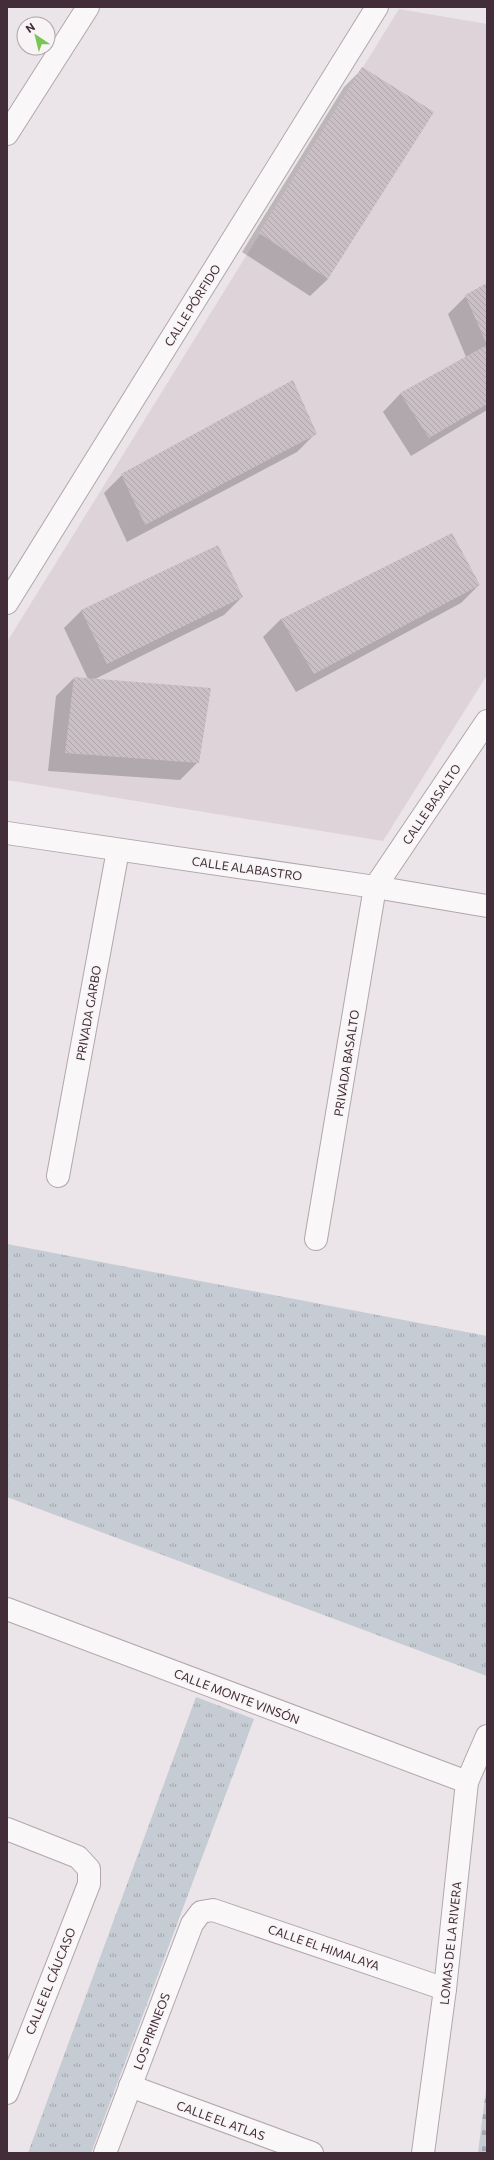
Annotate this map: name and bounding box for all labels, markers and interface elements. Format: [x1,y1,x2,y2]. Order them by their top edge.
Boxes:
north arrow [16,16,56,56]
text: N [23,20,37,35]
street label: CALLE PÓRFIDO [161,261,223,349]
street label: CALLE BASALTO [399,761,463,847]
street label: CALLE ALABASTRO [191,853,303,883]
street label: PRIVADA GARBO [73,964,103,1062]
street label: PRIVADA BASALTO [331,1009,361,1117]
street label: CALLE MONTE VINSÓN [172,1666,302,1726]
street label: LOMAS DE LA RIVERA [437,1881,463,2005]
street label: CALLE EL HIMALAYA [266,1921,382,1973]
street label: CALLE EL CÁUCASO [22,1925,78,2037]
street label: LOS PIRINEOS [130,1991,172,2071]
street label: CALLE EL ATLAS [175,2098,267,2142]

